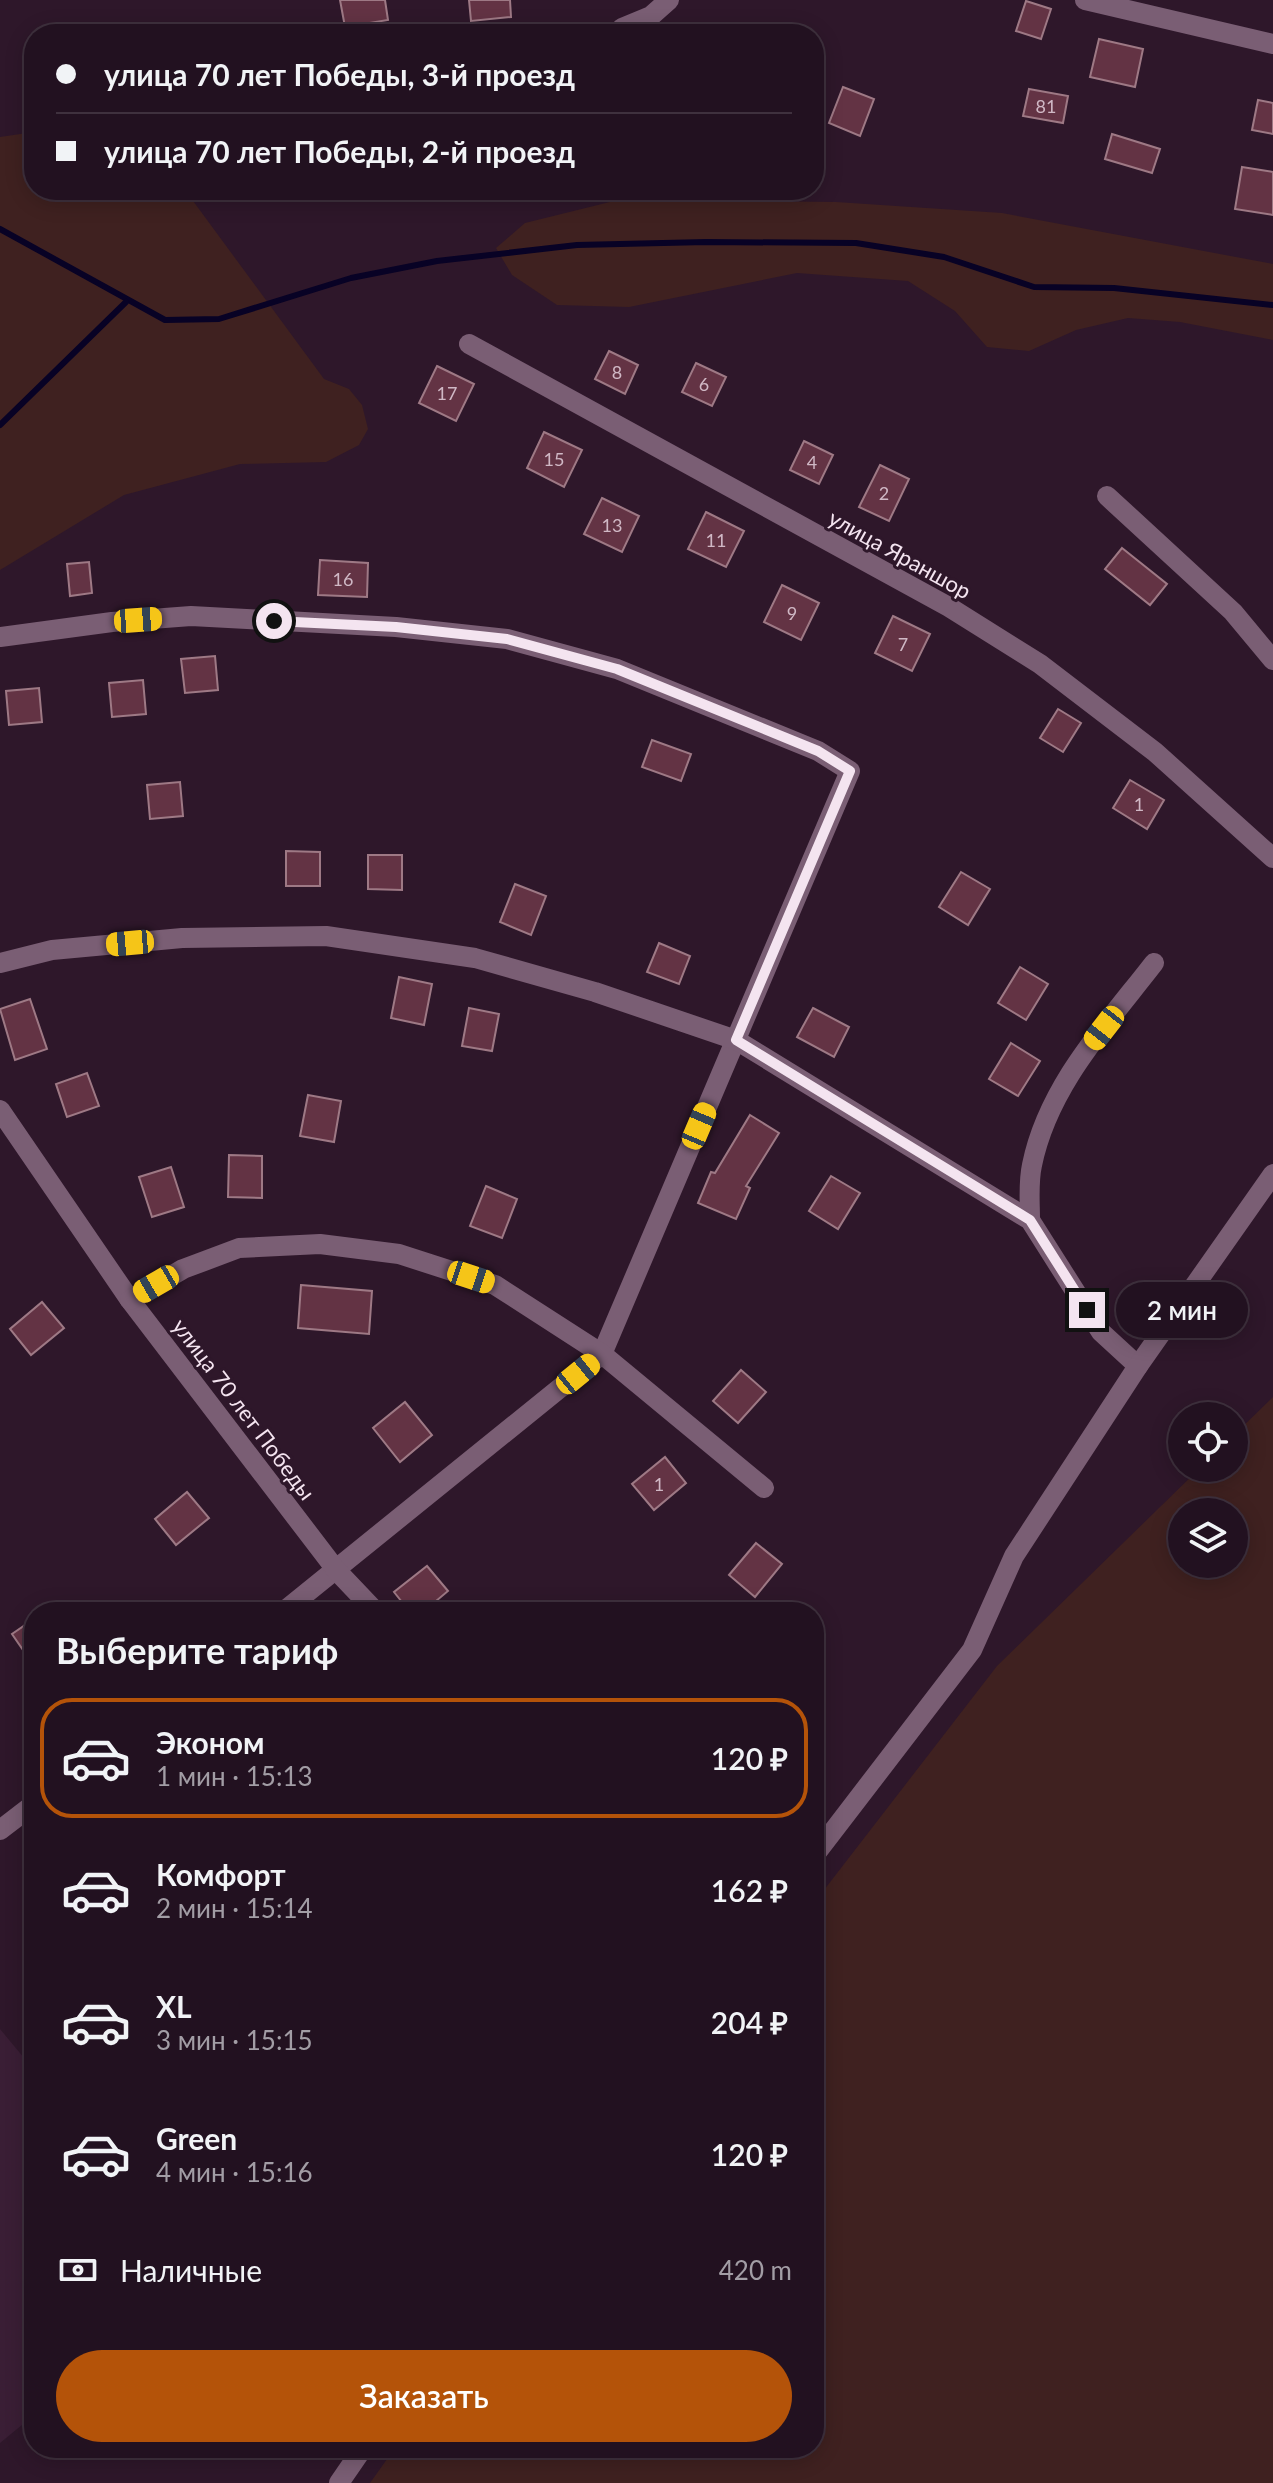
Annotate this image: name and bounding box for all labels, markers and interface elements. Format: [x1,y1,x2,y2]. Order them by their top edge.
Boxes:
text: улица 70 лет Победы, 3-й проезд [104,56,575,92]
house number: 81 [1036,95,1056,117]
text: улица 70 лет Победы, 2-й проезд [104,133,575,169]
house number: 8 [612,361,622,383]
house number: 6 [699,373,709,395]
house number: 17 [437,382,457,404]
house number: 15 [544,448,564,470]
house number: 4 [807,451,817,473]
house number: 2 [879,482,889,504]
street label: улица Яраншор [824,504,976,604]
house number: 13 [602,514,622,536]
house number: 11 [706,529,726,551]
house number: 16 [333,568,353,590]
house number: 9 [787,602,797,624]
route start [256,603,292,639]
car [113,606,163,634]
house number: 7 [898,633,908,655]
house number: 1 [1134,793,1144,815]
car [105,929,155,957]
car [1080,1002,1128,1054]
car [679,1099,719,1153]
car [444,1258,498,1296]
car [129,1262,183,1306]
callout: 2 мин [1115,1282,1247,1338]
route end [1069,1292,1105,1328]
text: 2 мин [1147,1294,1217,1326]
street label: улица 70 лет Победы [167,1313,321,1505]
car [552,1350,604,1398]
map controls [1168,1402,1248,1578]
button: locate [1168,1402,1248,1482]
house number: 1 [654,1473,664,1495]
button: layers [1168,1498,1248,1578]
text: Выберите тариф [56,1628,338,1672]
icon: car [60,1722,132,1794]
text: Эконом [156,1724,265,1760]
text: 120 ₽ [711,1740,788,1776]
text: 1 мин · 15:13 [156,1760,313,1792]
icon: car [60,1854,132,1926]
text: Комфорт [156,1856,286,1892]
text: 162 ₽ [711,1872,788,1908]
text: 2 мин · 15:14 [156,1892,313,1924]
icon: car [60,1986,132,2058]
text: XL [156,1988,192,2024]
text: 204 ₽ [711,2004,788,2040]
text: 3 мин · 15:15 [156,2024,313,2056]
icon: car [60,2118,132,2190]
text: Green [156,2120,237,2156]
text: 120 ₽ [711,2136,788,2172]
text: 4 мин · 15:16 [156,2156,313,2188]
icon: cash [56,2248,100,2292]
text: Наличные [120,2252,262,2288]
text: 420 m [719,2254,792,2286]
button: Заказать [56,2350,792,2442]

